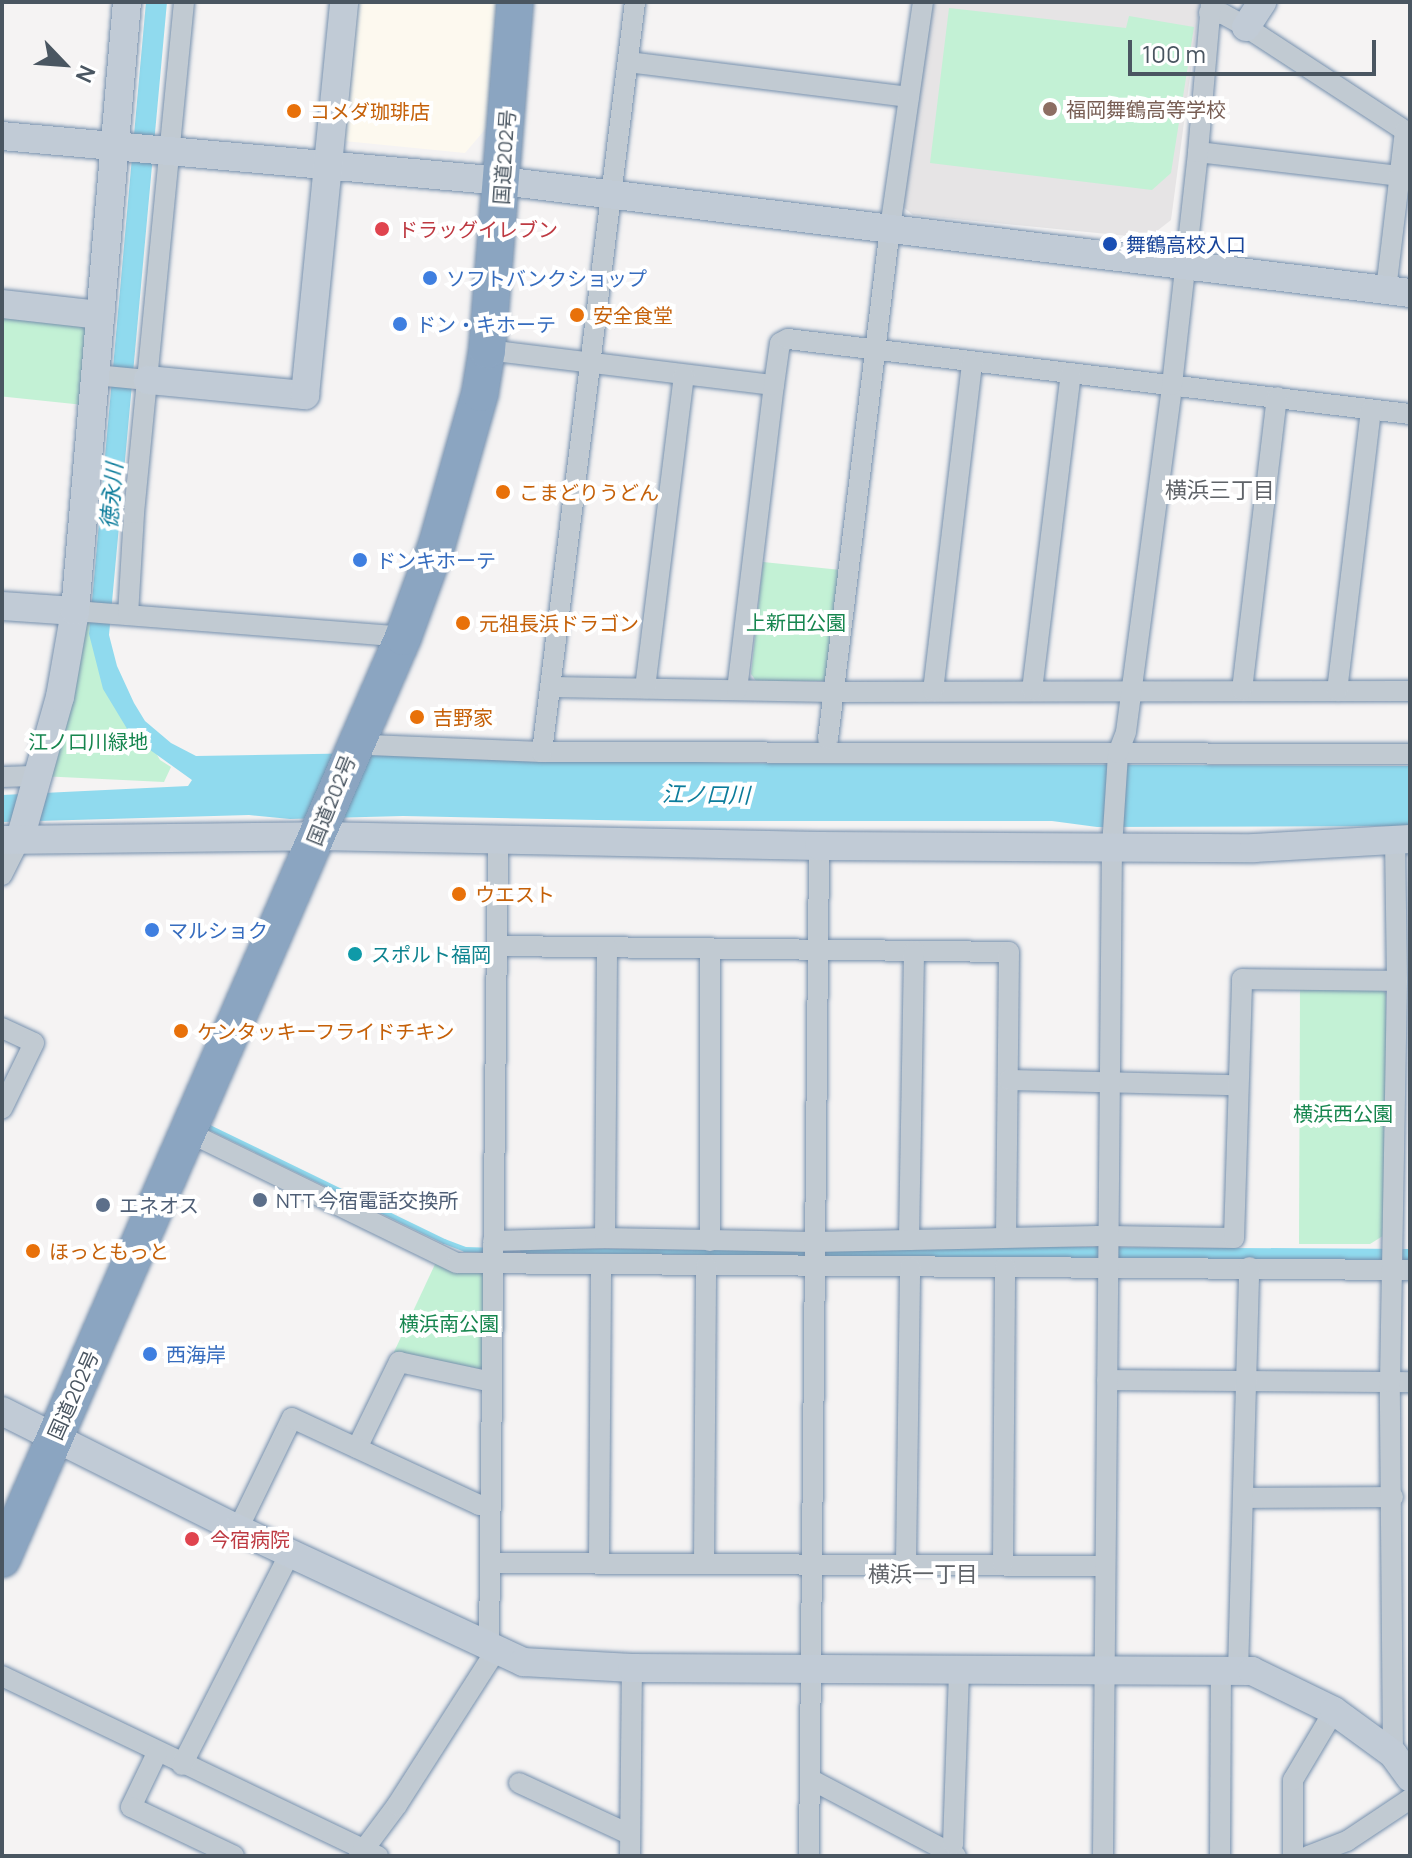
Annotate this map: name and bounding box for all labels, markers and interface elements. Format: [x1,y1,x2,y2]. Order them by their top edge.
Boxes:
north arrow [24,24,104,104]
scale bar [1132,24,1380,74]
text: 100 m [1142,37,1206,70]
text: N [69,61,103,88]
place label: 福岡舞鶴高等学校 [1066,97,1226,121]
place label: コメダ珈琲店 [310,99,430,123]
marker: 福岡舞鶴高等学校 [1041,100,1059,118]
marker: コメダ珈琲店 [285,102,303,120]
street label: 国道202号 [489,109,519,205]
place label: ドラッグイレブン [398,217,558,241]
marker: ドラッグイレブン [373,220,391,238]
place label: 舞鶴高校入口 [1126,232,1246,256]
marker: 舞鶴高校入口 [1101,235,1119,253]
place label: ソフトバンクショップ [446,266,646,290]
marker: ソフトバンクショップ [421,269,439,287]
place label: 安全食堂 [593,303,673,327]
marker: 安全食堂 [568,306,586,324]
place label: ドン・キホーテ [416,312,556,336]
marker: ドン・キホーテ [391,315,409,333]
water label: 徳永川 [96,462,128,530]
district label: 横浜三丁目 [1165,478,1275,504]
place label: こまどりうどん [519,480,659,504]
marker: こまどりうどん [494,483,512,501]
place label: ドンキホーテ [376,548,496,572]
marker: ドンキホーテ [351,551,369,569]
park label: 上新田公園 [746,610,846,634]
place label: 元祖長浜ドラゴン [479,611,639,635]
marker: 元祖長浜ドラゴン [454,614,472,632]
place label: 吉野家 [433,705,493,729]
marker: 吉野家 [408,708,426,726]
park label: 江ノ口川緑地 [28,729,148,753]
street label: 国道202号 [302,751,360,849]
water label: 江ノ口川 [662,781,750,809]
place label: ウエスト [475,882,555,906]
marker: ウエスト [450,885,468,903]
place label: マルショク [168,918,268,942]
marker: マルショク [143,921,161,939]
place label: スポルト福岡 [371,942,491,966]
marker: スポルト福岡 [346,945,364,963]
place label: ケンタッキーフライドチキン [197,1019,457,1043]
marker: ケンタッキーフライドチキン [172,1022,190,1040]
park label: 横浜西公園 [1293,1101,1393,1125]
place label: NTT 今宿電話交換所 [276,1188,459,1212]
marker: NTT 今宿電話交換所 [251,1191,269,1209]
place label: エネオス [119,1193,199,1217]
marker: エネオス [94,1196,112,1214]
place label: ほっともっと [49,1239,169,1263]
marker: ほっともっと [24,1242,42,1260]
park label: 横浜南公園 [399,1311,499,1335]
place label: 西海岸 [166,1342,226,1366]
marker: 西海岸 [141,1345,159,1363]
street label: 国道202号 [43,1347,103,1443]
place label: 今宿病院 [210,1527,290,1551]
marker: 今宿病院 [181,1528,203,1550]
district label: 横浜一丁目 [868,1562,978,1588]

